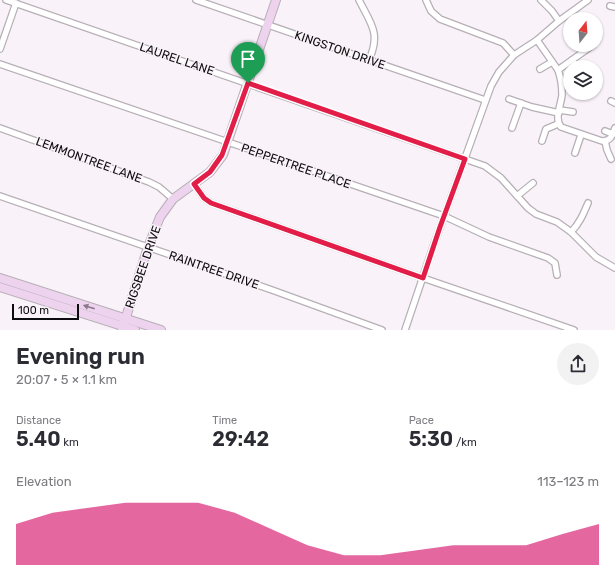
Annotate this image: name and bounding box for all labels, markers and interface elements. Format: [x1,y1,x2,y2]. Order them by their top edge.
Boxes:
north arrow [563,12,603,52]
map controls [563,12,603,100]
street label: KINGSTON DRIVE [293,28,387,72]
street label: LAUREL LANE [138,40,216,78]
pin [231,42,265,83]
icon: arrive [237,48,259,70]
button: layers [563,60,603,100]
street label: LEMMONTREE LANE [34,134,144,186]
street label: PEPPERTREE PLACE [239,141,353,191]
street label: RIGSBEE DRIVE [122,224,164,310]
street label: RAINTREE DRIVE [167,248,261,292]
scale bar [12,302,79,321]
text: 100 m [18,304,49,317]
one-way arrow [82,304,94,310]
text: Evening run [16,343,145,370]
button: share [557,343,599,385]
text: 20:07 · 5 × 1.1 km [16,372,117,387]
text: Distance [16,414,61,427]
text: Time [212,414,237,427]
text: Pace [409,414,434,427]
text: 5.40 [16,427,61,451]
text: 29:42 [212,427,269,451]
text: 5:30 [409,427,453,451]
text: km [61,436,79,449]
text: /km [453,436,477,449]
text: Elevation [16,474,72,489]
text: 113–123 m [537,474,599,489]

